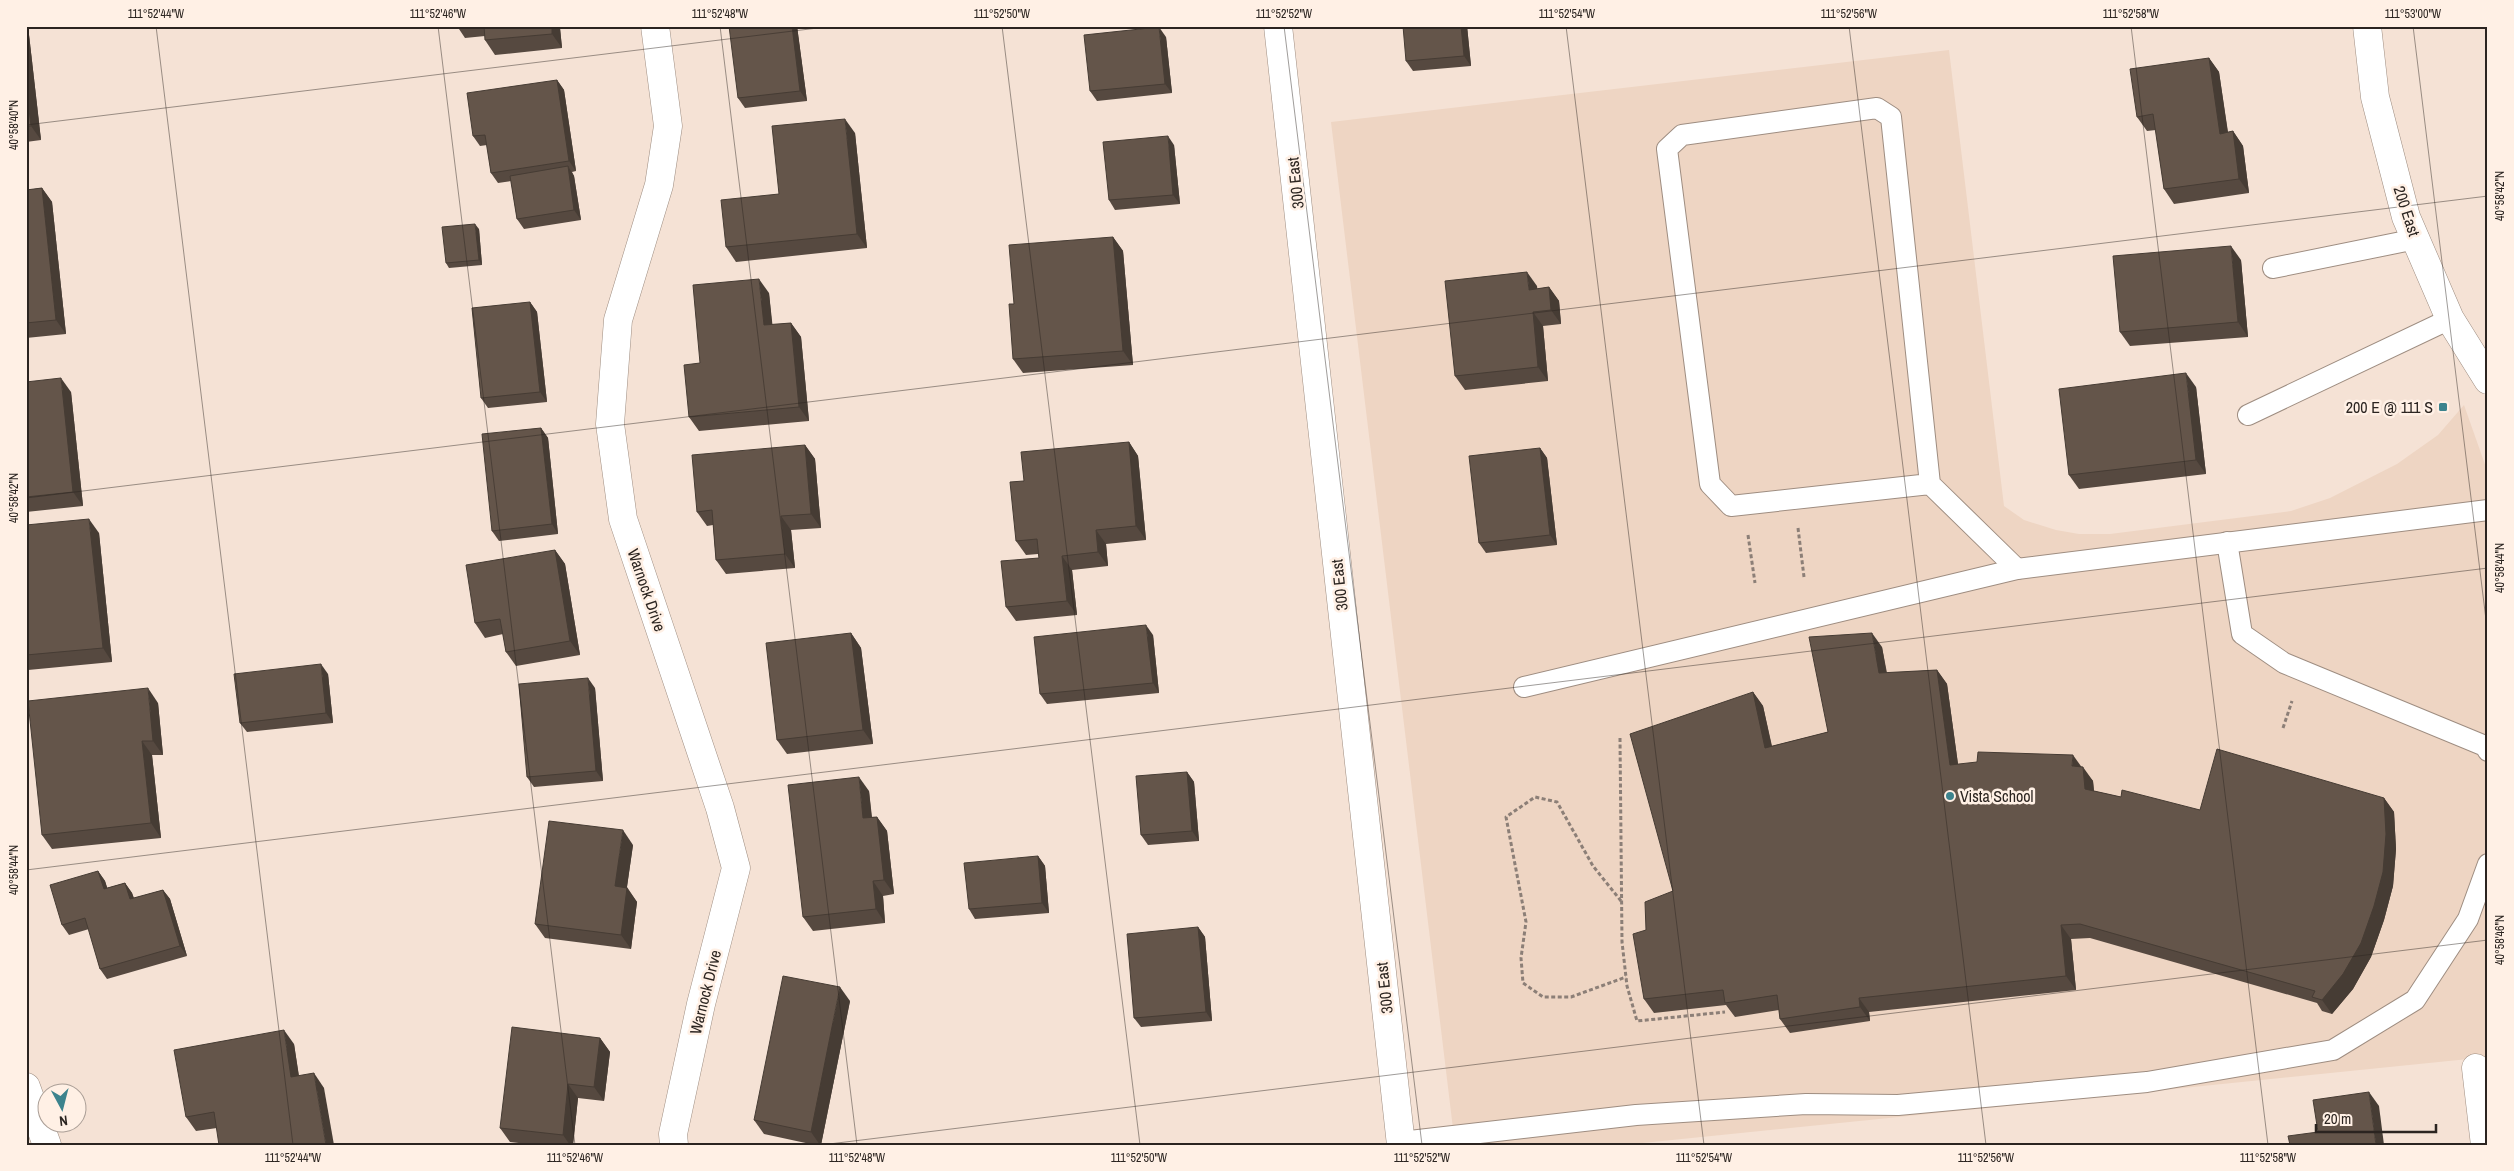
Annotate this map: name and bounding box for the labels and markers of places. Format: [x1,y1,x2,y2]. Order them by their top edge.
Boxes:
place label: 200 E @ 111 S [2346,396,2433,418]
marker: 200 E @ 111 S [2437,401,2449,413]
place label: Vista School [1960,785,2034,807]
marker: Vista School [1944,790,1956,802]

